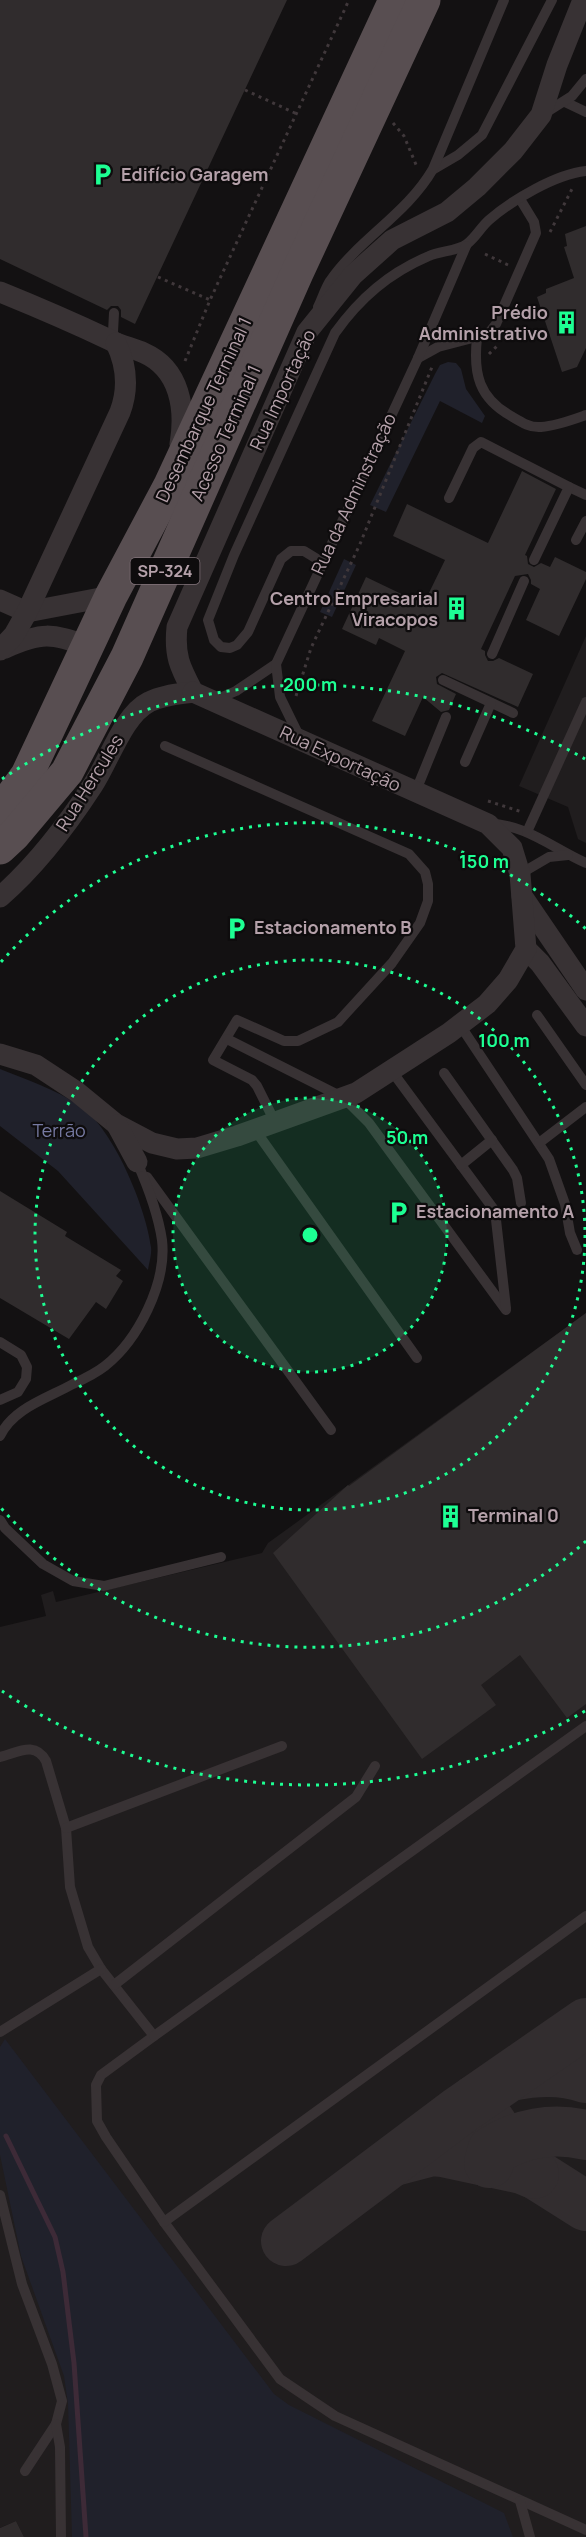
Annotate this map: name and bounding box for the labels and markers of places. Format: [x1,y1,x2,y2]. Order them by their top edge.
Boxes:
parking icon: Edifício Garagem [90,162,116,188]
place label: Edifício Garagem [121,162,268,186]
place label: Prédio Administrativo [419,300,548,345]
building icon: Prédio Administrativo [553,310,579,336]
place label: Centro Empresarial Viracopos [270,586,438,631]
building icon: Centro Empresarial Viracopos [443,596,469,622]
parking icon: Estacionamento B [223,915,249,941]
place label: Estacionamento B [254,915,412,939]
parking icon: Estacionamento A [385,1199,411,1225]
place label: Estacionamento A [416,1199,574,1223]
centre of rings [300,1225,320,1245]
building icon: Terminal 0 [437,1503,463,1529]
place label: Terminal 0 [468,1503,559,1527]

